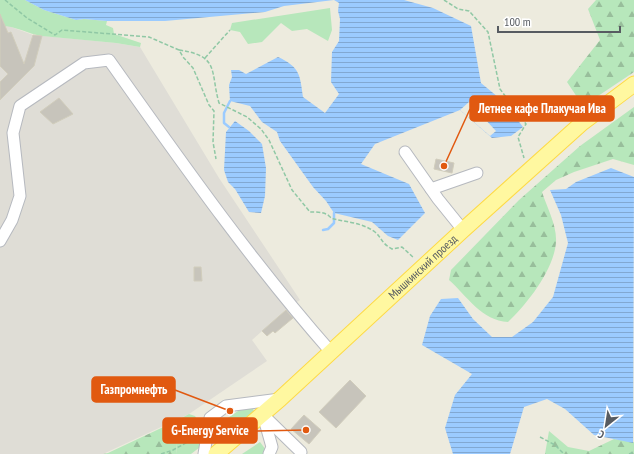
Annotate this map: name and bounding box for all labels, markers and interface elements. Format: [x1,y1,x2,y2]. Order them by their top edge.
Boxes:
scale bar [498,8,620,34]
text: 100 m [504,14,531,29]
callout: Летнее кафе Плакучая Ива [470,96,614,121]
text: Летнее кафе Плакучая Ива [477,100,606,117]
street label: Мышкинский проезд [385,231,461,302]
callout: Газпромнефть [92,377,175,402]
text: Газпромнефть [101,381,168,398]
north arrow [586,406,626,446]
callout: G-Energy Service [163,418,257,443]
text: G-Energy Service [171,422,249,439]
text: С [595,427,607,442]

